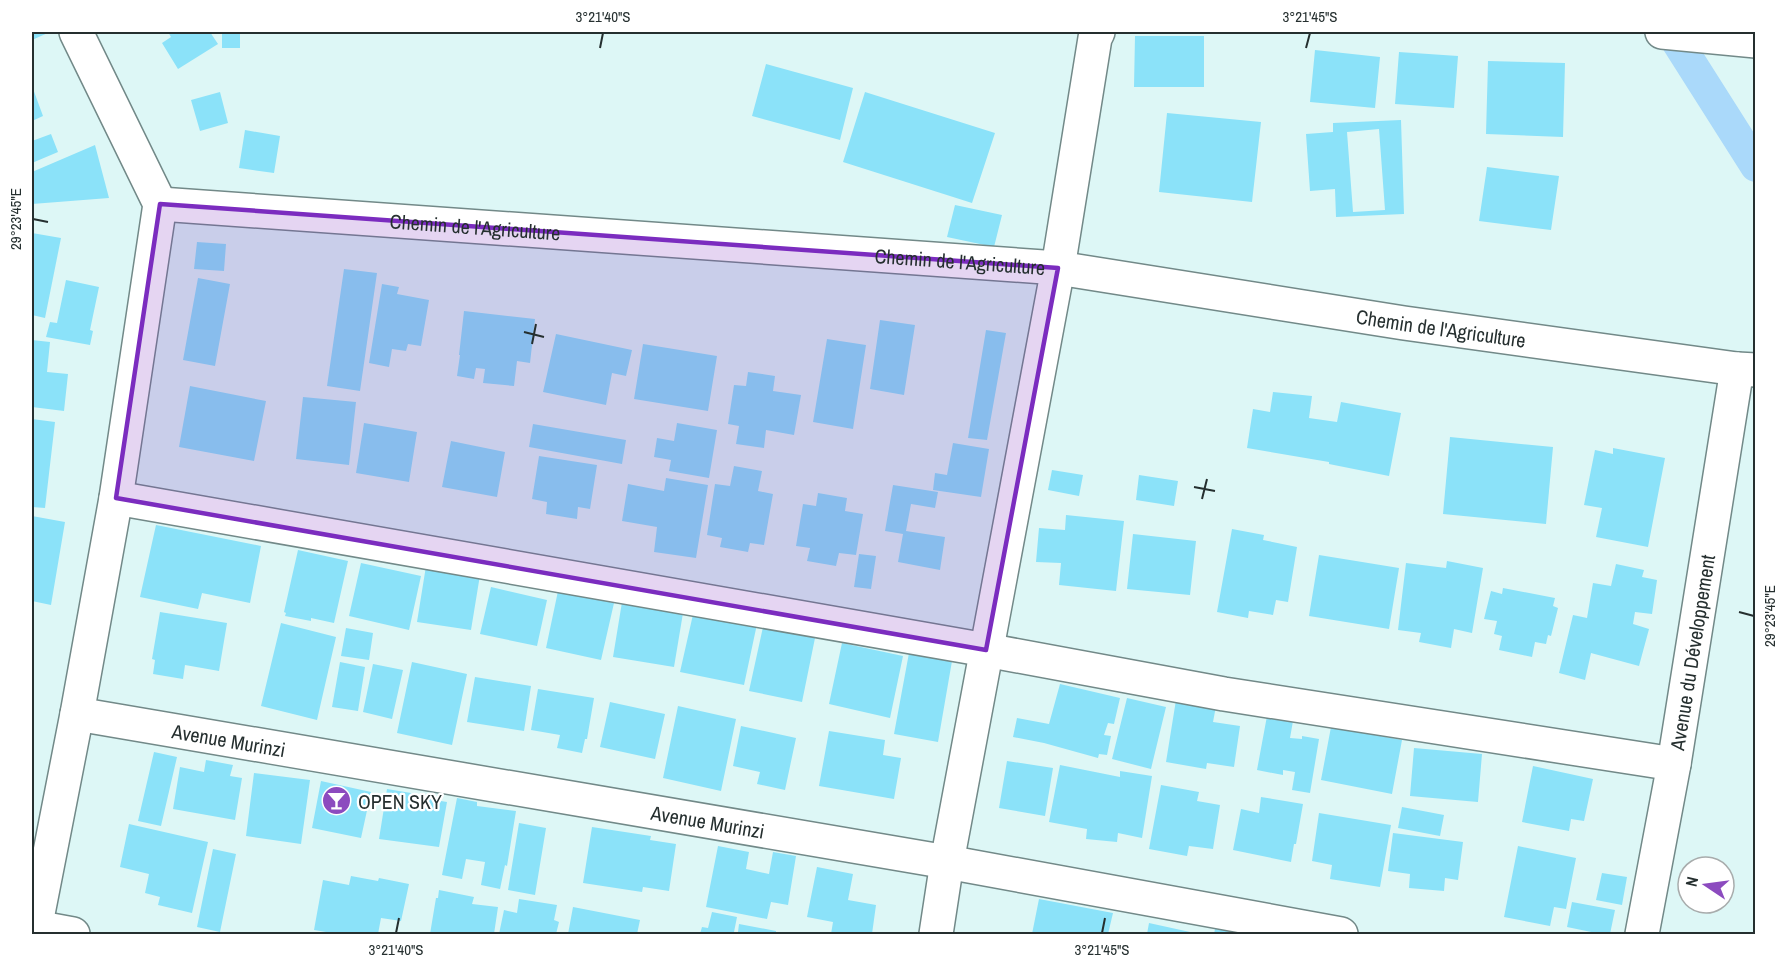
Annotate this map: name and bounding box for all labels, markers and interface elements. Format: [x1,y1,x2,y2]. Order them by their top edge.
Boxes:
text: 3°21'40"S [575,6,631,27]
text: 3°21'45"S [1282,6,1338,27]
text: 29°23'45"E [5,188,26,250]
street label: Chemin de l'Agriculture [389,207,561,246]
street label: Chemin de l'Agriculture [874,241,1046,281]
street label: Chemin de l'Agriculture [1354,302,1528,353]
street label: Avenue du Développement [1663,552,1721,753]
text: 29°23'45"E [1759,585,1780,647]
street label: Avenue Murinzi [169,717,288,763]
bar icon: OPEN SKY [321,785,353,817]
place label: OPEN SKY [358,788,442,815]
street label: Avenue Murinzi [648,798,767,844]
north arrow [1676,855,1736,915]
text: N [1680,875,1703,889]
text: 3°21'40"S [368,939,424,960]
text: 3°21'45"S [1074,939,1130,960]

